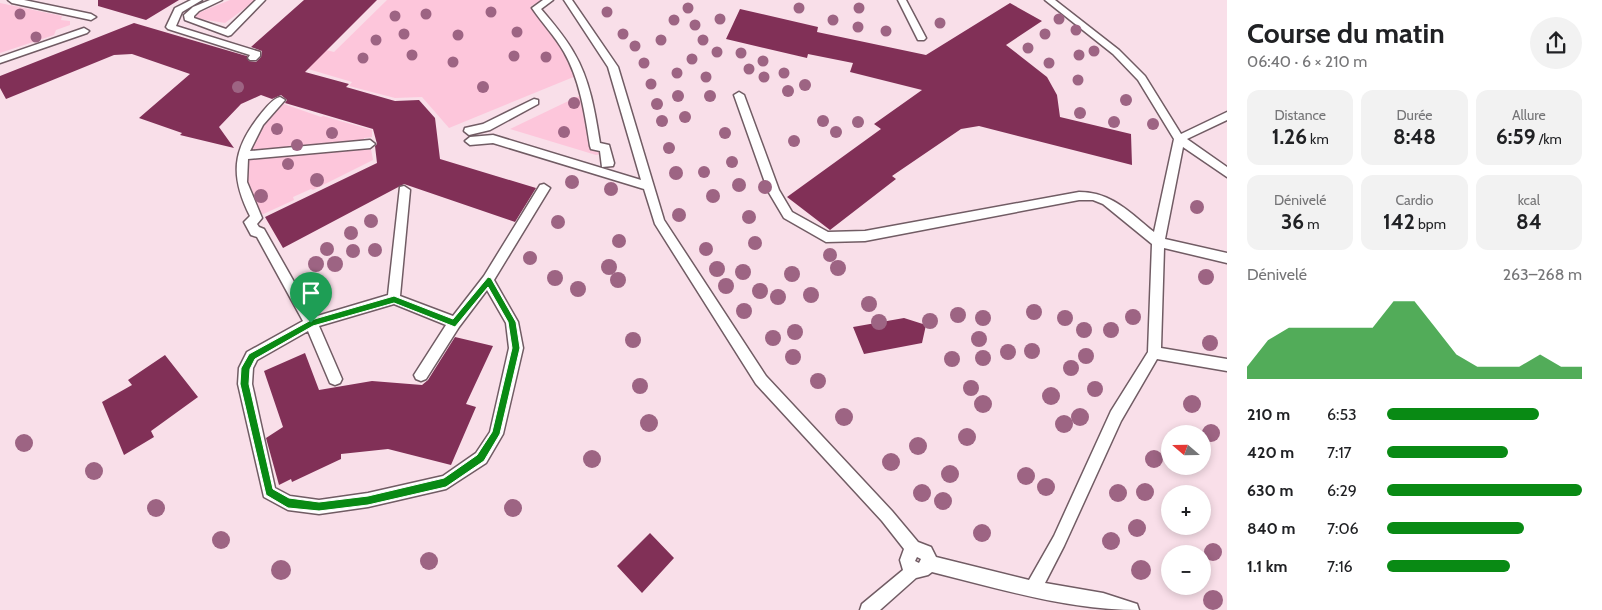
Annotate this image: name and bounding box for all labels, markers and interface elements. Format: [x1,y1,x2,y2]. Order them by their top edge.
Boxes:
text: Course du matin [1247,16,1445,50]
button: share [1530,17,1582,69]
text: 06:40 · 6 × 210 m [1247,52,1367,71]
text: Distance [1274,106,1326,124]
text: Durée [1396,106,1433,124]
text: Allure [1512,106,1546,124]
text: 1.26 [1272,124,1307,149]
text: 8:48 [1393,124,1436,149]
text: 6:59 [1496,124,1535,149]
text: km [1307,130,1329,148]
text: /km [1535,130,1562,148]
text: Dénivelé [1274,191,1326,209]
text: Cardio [1395,191,1434,209]
text: kcal [1518,191,1540,209]
text: 36 [1281,209,1304,234]
text: 142 [1383,209,1415,234]
text: 84 [1516,209,1542,234]
text: m [1304,215,1319,233]
text: bpm [1415,215,1446,233]
text: Dénivelé [1247,265,1307,284]
text: 263–268 m [1503,265,1582,284]
pin [290,272,332,323]
icon: arrive [297,279,325,307]
text: 210 m [1247,405,1290,424]
text: 6:53 [1327,405,1357,424]
north arrow [1161,425,1211,475]
map controls [1161,425,1211,595]
text: 420 m [1247,443,1294,462]
text: 7:17 [1327,443,1352,462]
text: 630 m [1247,481,1293,500]
text: 6:29 [1327,481,1357,500]
button: + [1161,485,1211,535]
text: 840 m [1247,519,1295,538]
text: 7:06 [1327,519,1359,538]
button: − [1161,545,1211,595]
text: 1.1 km [1247,557,1287,576]
text: 7:16 [1327,557,1353,576]

